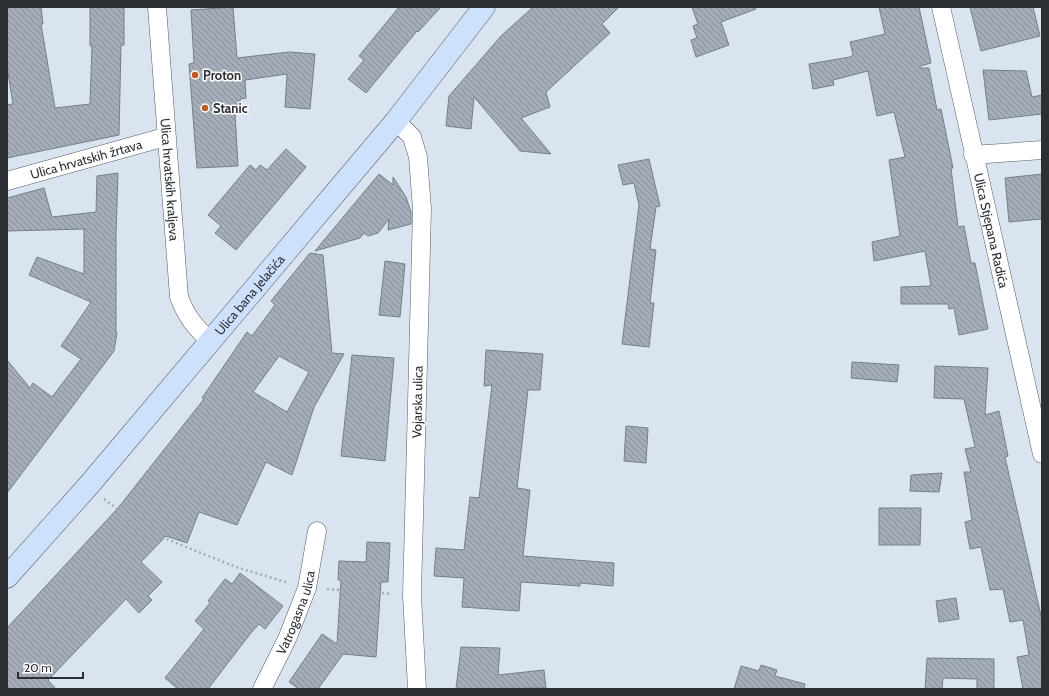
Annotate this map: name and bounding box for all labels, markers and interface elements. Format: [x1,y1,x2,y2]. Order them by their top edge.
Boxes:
place label: Proton [203,67,241,83]
marker: Proton [190,70,200,80]
place label: Stanic [213,100,248,116]
marker: Stanic [200,103,210,113]
street label: Ulica hrvatskih kraljeva [157,117,183,242]
street label: Ulica hrvatskih žrtava [28,136,144,182]
street label: Ulica Stjepana Radića [971,171,1012,290]
street label: Ulica bana Jelačića [211,251,288,338]
street label: Vojarska ulica [408,365,427,438]
street label: Vatrogasna ulica [273,569,318,657]
scale bar [18,654,83,680]
text: 20 m [24,660,52,675]

